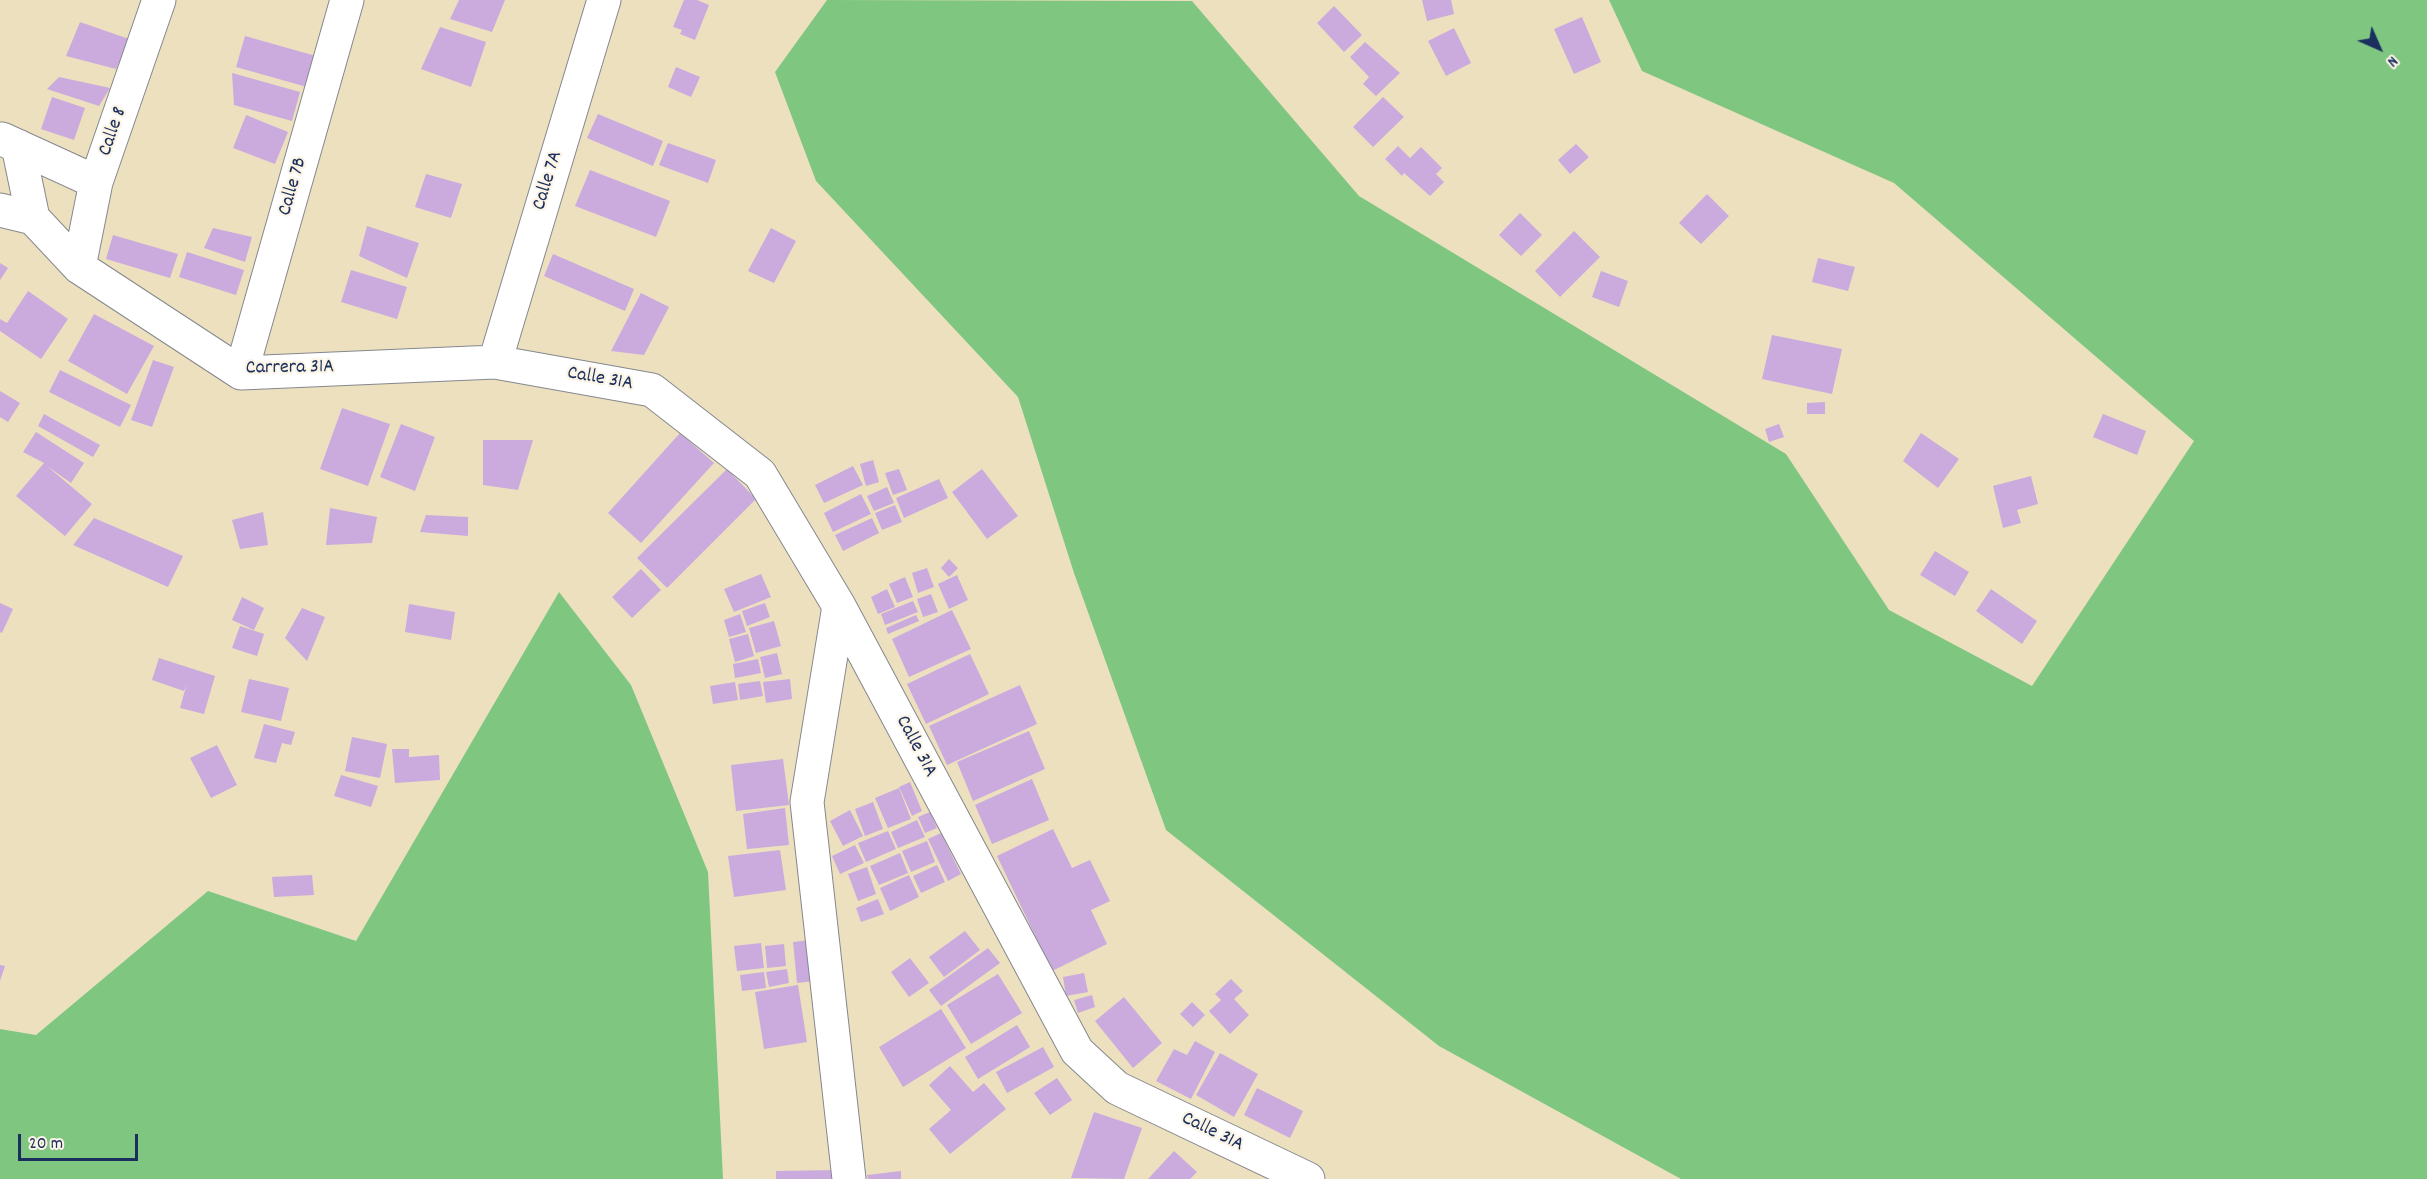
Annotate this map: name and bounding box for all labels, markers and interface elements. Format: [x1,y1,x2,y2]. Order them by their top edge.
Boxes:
north arrow [2349,18,2409,78]
text: N [2381,50,2403,72]
street label: Calle 8 [94,104,134,160]
street label: Calle 7A [529,148,569,214]
street label: Calle 7B [274,155,314,219]
street label: Carrera 31A [246,356,334,382]
street label: Calle 31A [565,362,635,398]
street label: Calle 31A [889,712,941,782]
street label: Calle 31A [1177,1108,1247,1158]
scale bar [21,1122,141,1160]
text: 20 m [29,1132,63,1157]

